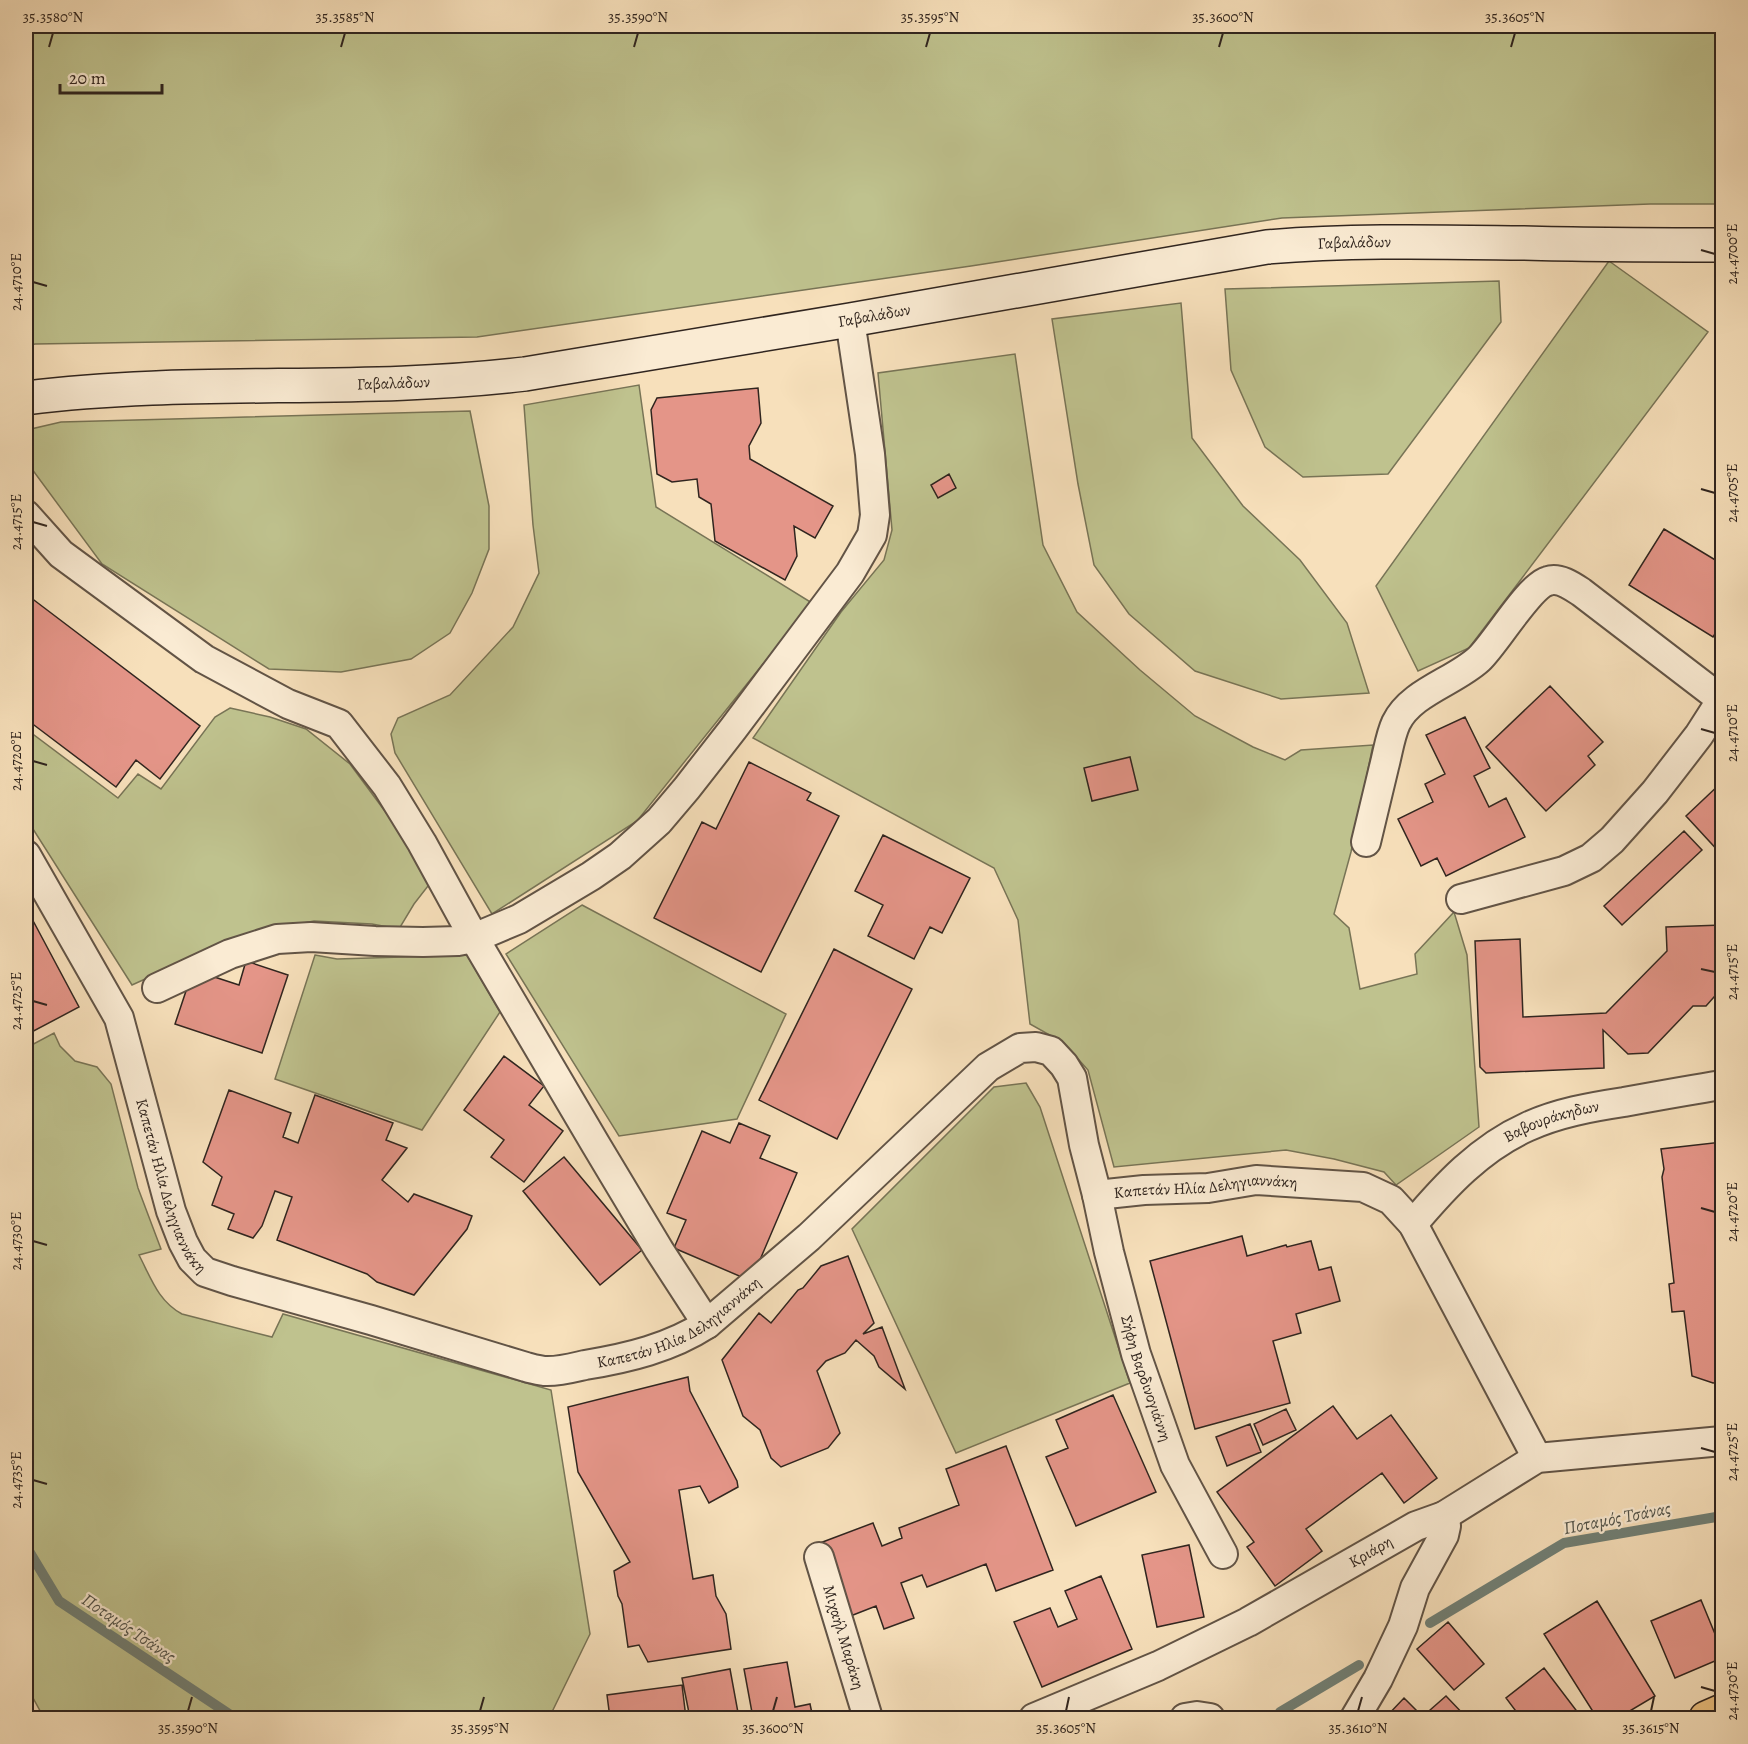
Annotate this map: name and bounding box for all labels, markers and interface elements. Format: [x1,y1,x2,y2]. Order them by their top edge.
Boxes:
text: 35.3580°N [23,7,83,27]
text: 35.3585°N [316,7,375,27]
text: 35.3590°N [608,7,668,27]
text: 35.3595°N [901,7,959,27]
text: 35.3600°N [1192,7,1254,27]
text: 35.3605°N [1485,7,1545,27]
scale bar [60,57,162,95]
text: 20 m [69,66,106,90]
text: 24.4700°E [1722,224,1742,284]
street label: Γαβαλάδων [1317,231,1391,255]
text: 24.4710°E [6,253,26,311]
street label: Γαβαλάδων [836,299,913,333]
street label: Γαβαλάδων [357,371,431,395]
text: 24.4705°E [1722,463,1742,523]
text: 24.4715°E [6,494,26,550]
text: 24.4710°E [1722,704,1742,762]
text: 24.4720°E [6,731,26,791]
text: 24.4715°E [1722,944,1742,1000]
text: 24.4725°E [6,972,26,1030]
street label: Βαβουράκηδων [1499,1095,1601,1148]
street label: Καπετάν Ηλία Δεληγιαννάκη [130,1096,211,1278]
street label: Καπετάν Ηλία Δεληγιαννάκη [1113,1169,1298,1204]
text: 24.4720°E [1722,1182,1742,1242]
text: 24.4730°E [6,1211,26,1271]
street label: Καπετάν Ηλία Δεληγιαννάκη [595,1272,765,1374]
street label: Σήφη Βαρδινογιάννη [1115,1313,1177,1445]
text: 24.4725°E [1722,1423,1742,1481]
text: 24.4735°E [6,1451,26,1509]
water label: Ποταμός Τσάνας [1561,1496,1673,1540]
street label: Κριάρη [1345,1531,1397,1573]
street label: Μιχαήλ Μαράκη [817,1582,870,1692]
water label: Ποταμός Τσάνας [77,1588,181,1668]
text: 24.4730°E [1722,1661,1742,1721]
text: 35.3590°N [158,1718,218,1738]
text: 35.3595°N [451,1718,509,1738]
text: 35.3600°N [742,1718,804,1738]
text: 35.3605°N [1036,1718,1096,1738]
text: 35.3610°N [1329,1718,1388,1738]
text: 35.3615°N [1622,1718,1680,1738]

